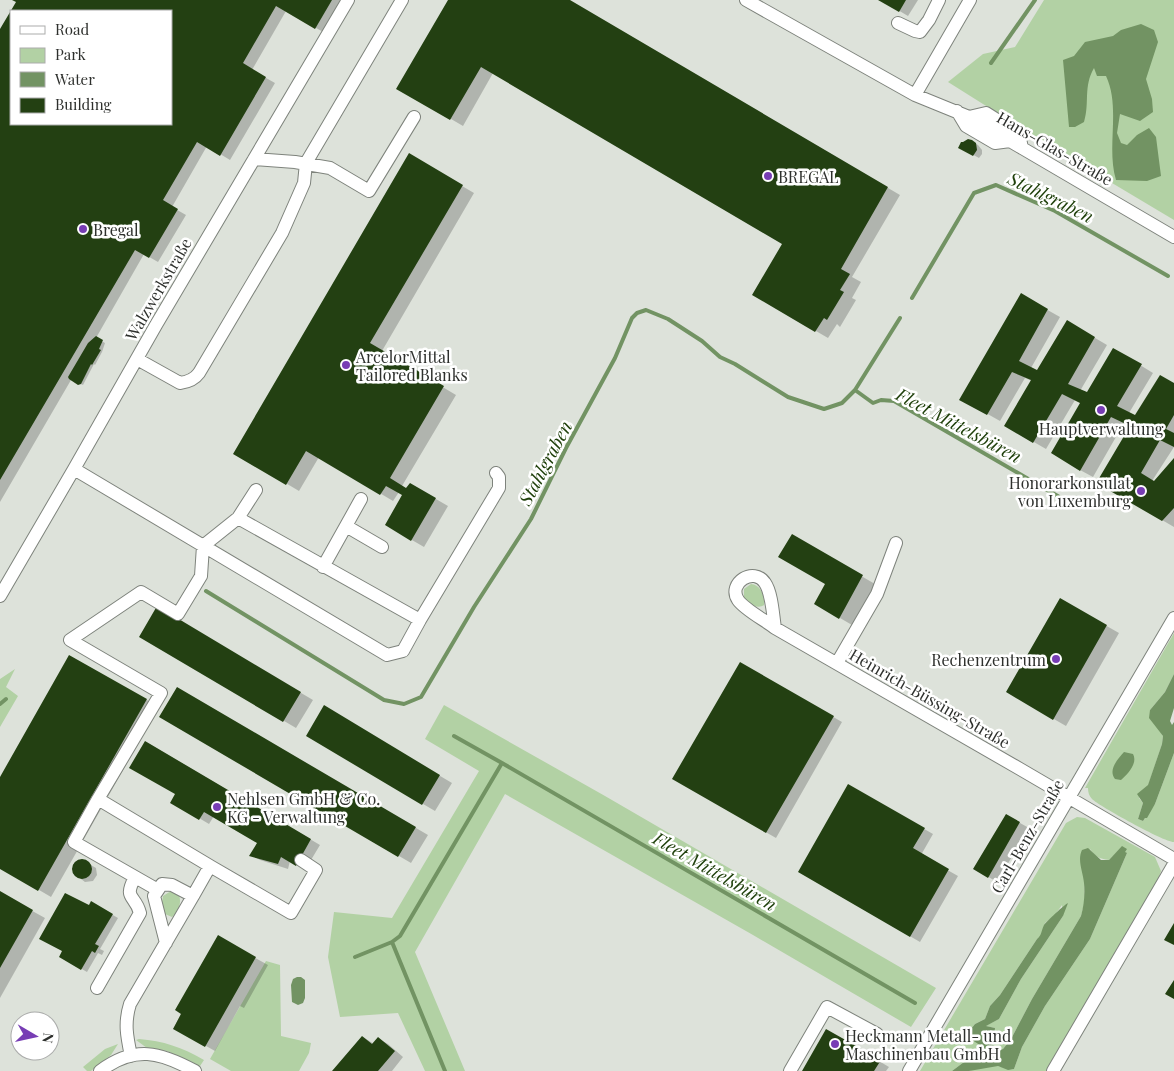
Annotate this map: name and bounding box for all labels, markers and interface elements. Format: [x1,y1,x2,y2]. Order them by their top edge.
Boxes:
legend [10,10,172,125]
text: Road [55,19,89,39]
text: Park [55,44,87,64]
text: Water [54,69,95,89]
text: Building [55,94,112,114]
street label: Hans-Glas-Straße [993,106,1117,190]
place label: BREGAL [778,166,838,187]
water label: Stahlgraben [1003,166,1098,228]
marker: BREGAL [762,170,774,182]
place label: Bregal [93,219,139,240]
marker: Bregal [77,223,89,235]
street label: Walzwerkstraße [120,234,196,345]
place label: ArcelorMittal Tailored Blanks [355,346,468,385]
marker: ArcelorMittal Tailored Blanks [340,359,352,371]
water label: Fleet Mittelsbüren [891,381,1026,468]
marker: Hauptverwaltung [1095,404,1107,416]
water label: Stahlgraben [512,417,577,510]
place label: Hauptverwaltung [1039,418,1164,439]
place label: Honorarkonsulat von Luxemburg [1009,472,1132,511]
marker: Honorarkonsulat von Luxemburg [1135,485,1147,497]
street label: Heinrich-Büssing-Straße [846,643,1014,753]
place label: Rechenzentrum [931,649,1046,670]
marker: Rechenzentrum [1050,653,1062,665]
street label: Carl-Benz-Straße [986,775,1068,897]
place label: Nehlsen GmbH & Co. KG - Verwaltung [227,788,380,827]
marker: Nehlsen GmbH & Co. KG - Verwaltung [211,801,223,813]
water label: Fleet Mittelsbüren [648,825,781,916]
north arrow [10,1011,60,1061]
place label: Heckmann Metall- und Maschinenbau GmbH [845,1025,1011,1064]
text: N [38,1032,59,1045]
marker: Heckmann Metall- und Maschinenbau GmbH [829,1038,841,1050]

